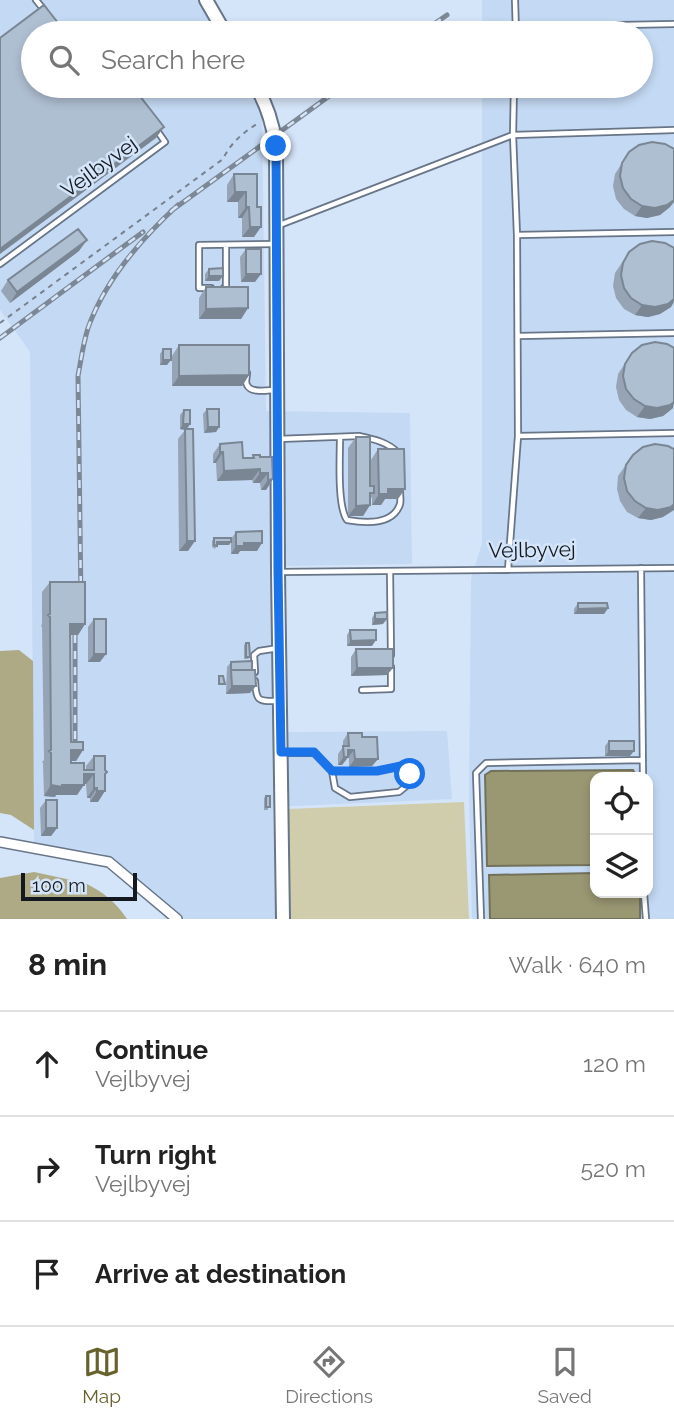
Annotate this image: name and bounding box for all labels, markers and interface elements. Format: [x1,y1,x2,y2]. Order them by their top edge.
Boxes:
search box [21,21,653,98]
icon: search [45,41,83,79]
text: Search here [101,45,245,75]
route end [260,130,291,161]
street label: Vejlbyvej [56,131,141,202]
street label: Vejlbyvej [488,536,576,563]
route start [394,758,425,789]
map controls [590,772,653,898]
button: locate [590,772,653,835]
button: layers [590,835,653,898]
scale bar [21,870,136,902]
text: 100 m [32,874,86,896]
text: 8 min [28,947,107,982]
text: Walk · 640 m [509,951,646,978]
text: Continue [95,1035,208,1065]
icon: ahead [28,1045,66,1083]
text: 120 m [583,1050,646,1077]
text: Vejlbyvej [95,1065,191,1092]
text: Turn right [95,1140,216,1170]
icon: right [28,1150,66,1188]
text: 520 m [580,1155,646,1182]
text: Vejlbyvej [95,1170,191,1197]
icon: arrive [28,1255,66,1293]
text: Arrive at destination [95,1259,346,1289]
tab: Map [82,1343,121,1407]
tab: Directions [285,1343,373,1407]
tab: Saved [537,1343,592,1407]

